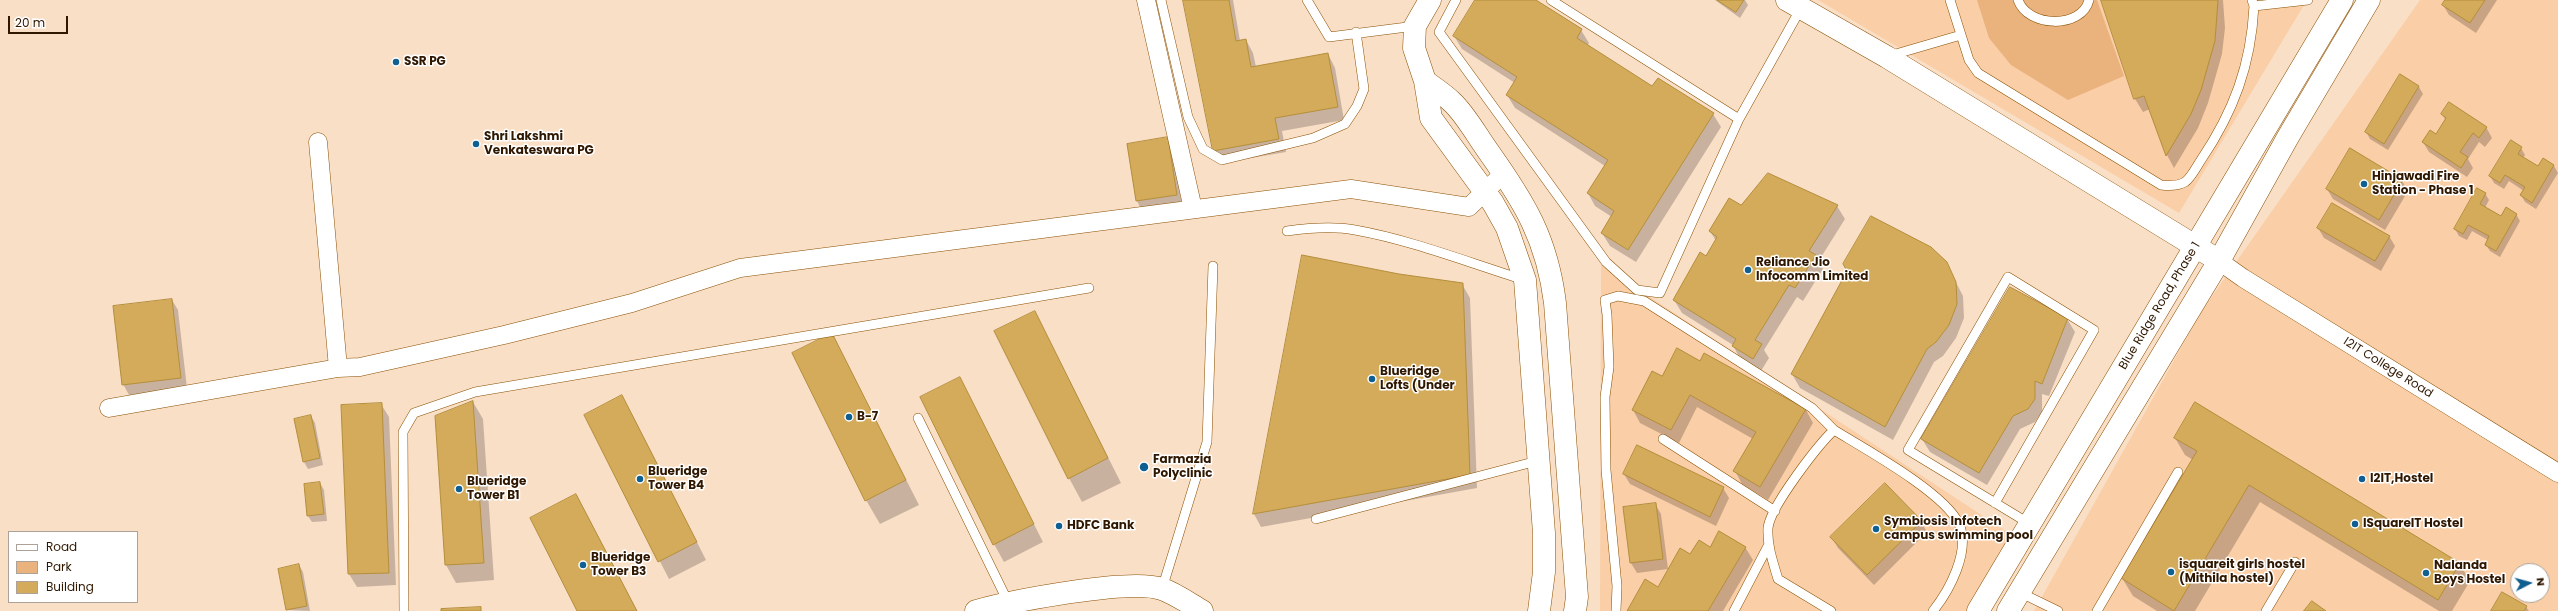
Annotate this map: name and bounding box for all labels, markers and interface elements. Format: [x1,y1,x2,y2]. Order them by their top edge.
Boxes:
scale bar [10,8,70,34]
text: 20 m [15,14,45,31]
place label: SSR PG [404,55,446,69]
marker: SSR PG [391,57,401,67]
place label: Shri Lakshmi Venkateswara PG [484,130,594,158]
marker: Shri Lakshmi Venkateswara PG [471,139,481,149]
place label: Hinjawadi Fire Station - Phase 1 [2372,170,2473,198]
marker: Hinjawadi Fire Station - Phase 1 [2359,179,2369,189]
street label: Blue Ridge Road, Phase 1 [2116,240,2204,372]
place label: Reliance Jio Infocomm Limited [1756,256,1868,284]
marker: Reliance Jio Infocomm Limited [1743,265,1753,275]
street label: I2IT College Road [2341,335,2435,401]
place label: Blueridge Lofts (Under [1380,365,1455,393]
marker: Blueridge Lofts (Under [1367,374,1377,384]
place label: B-7 [857,410,878,424]
marker: B-7 [844,412,854,422]
place label: Farmazia Polyclinic [1153,453,1212,481]
marker: Farmazia Polyclinic [1138,461,1150,473]
place label: Blueridge Tower B4 [648,465,707,493]
place label: I2IT,Hostel [2370,472,2433,486]
marker: Blueridge Tower B4 [635,474,645,484]
marker: I2IT,Hostel [2357,474,2367,484]
place label: Blueridge Tower B1 [467,475,526,503]
marker: Blueridge Tower B1 [454,484,464,494]
place label: Symbiosis Infotech campus swimming pool [1884,515,2033,543]
place label: ISquareIT Hostel [2363,517,2463,531]
place label: HDFC Bank [1067,519,1134,533]
marker: ISquareIT Hostel [2350,519,2360,529]
marker: HDFC Bank [1054,521,1064,531]
marker: Symbiosis Infotech campus swimming pool [1871,524,1881,534]
legend [8,531,138,603]
text: Road [46,538,77,555]
place label: Blueridge Tower B3 [591,551,650,579]
text: Park [46,558,72,575]
place label: isquareit girls hostel (Mithila hostel) [2179,558,2305,586]
place label: Nalanda Boys Hostel [2434,559,2505,587]
marker: Blueridge Tower B3 [578,560,588,570]
north arrow [2510,563,2550,603]
marker: isquareit girls hostel (Mithila hostel) [2166,567,2176,577]
marker: Nalanda Boys Hostel [2421,568,2431,578]
text: N [2533,577,2549,587]
text: Building [46,578,94,595]

